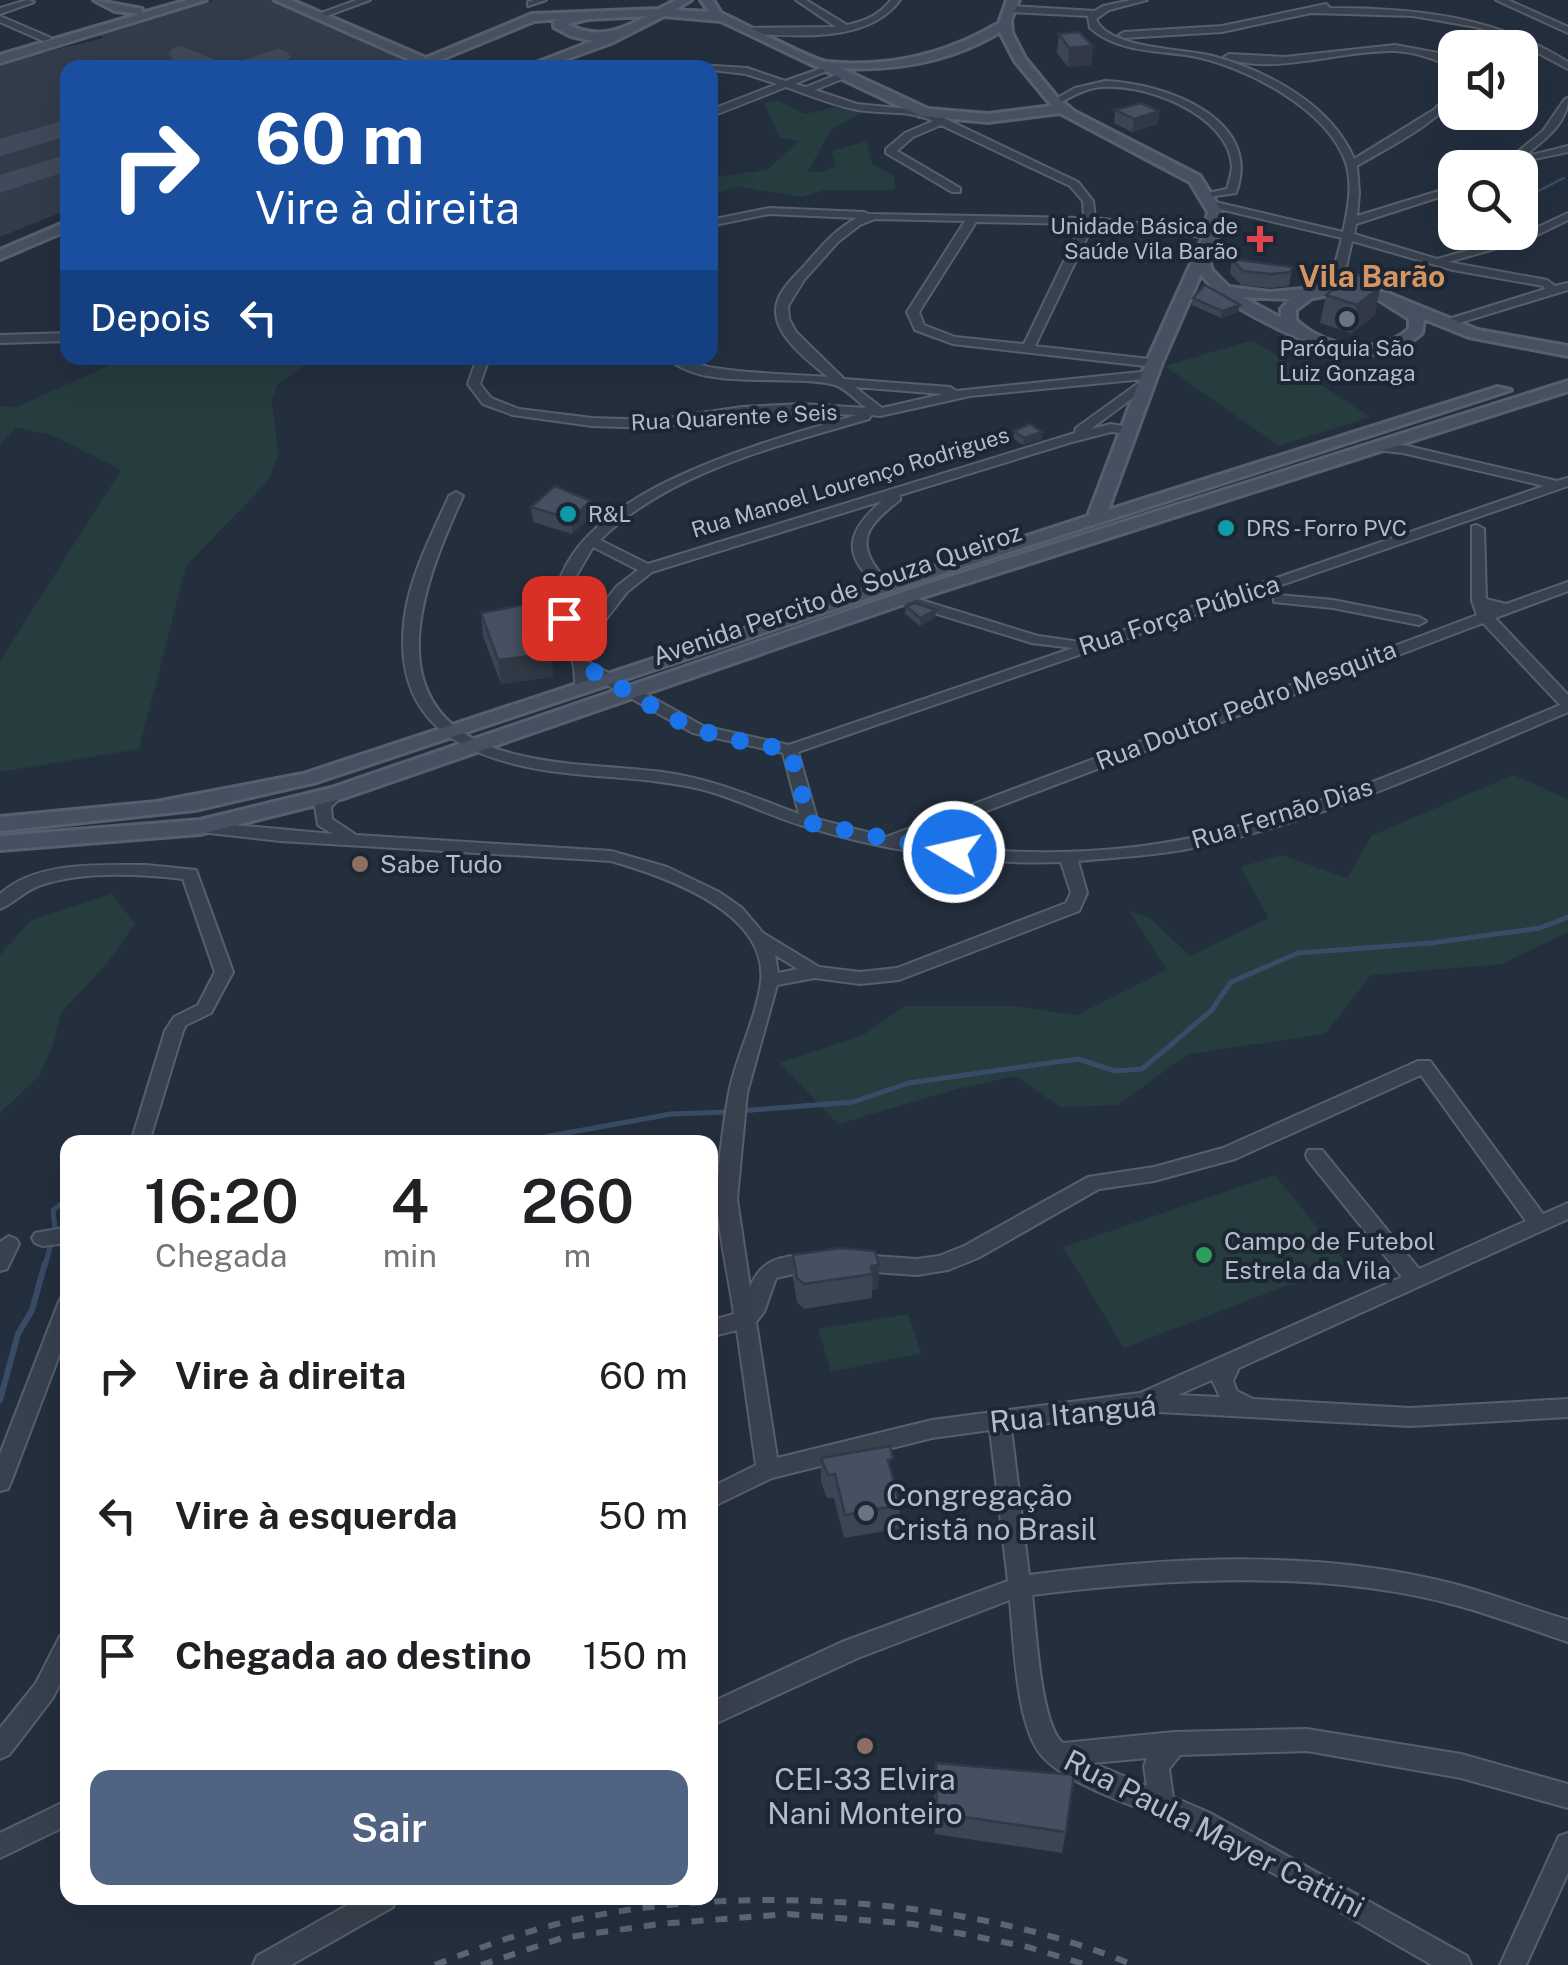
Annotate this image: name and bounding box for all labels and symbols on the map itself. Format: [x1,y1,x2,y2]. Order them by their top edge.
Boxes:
place label: Unidade Básica de Saúde Vila Barão [1050,213,1238,264]
marker: Unidade Básica de Saúde Vila Barão [1247,226,1273,252]
district label: Vila Barão [1299,258,1445,294]
marker: Paróquia São Luiz Gonzaga [1336,308,1358,330]
place label: Paróquia São Luiz Gonzaga [1279,335,1415,386]
street label: Rua Quarente e Seis [630,399,838,435]
street label: Rua Manoel Lourenço Rodrigues [688,421,1012,543]
place label: R&L [588,501,631,527]
marker: R&L [557,503,579,525]
place label: DRS - Forro PVC [1246,515,1407,541]
street label: Avenida Percito de Souza Queiroz [649,517,1025,671]
marker: DRS - Forro PVC [1215,517,1237,539]
street label: Rua Força Pública [1075,568,1283,662]
pin [522,576,607,661]
street label: Rua Doutor Pedro Mesquita [1092,634,1400,776]
street label: Rua Fernão Dias [1188,771,1376,855]
position arrow [902,800,1006,904]
place label: Sabe Tudo [380,849,502,879]
marker: Sabe Tudo [349,853,371,875]
place label: Campo de Futebol Estrela da Vila [1224,1226,1435,1285]
marker: Campo de Futebol Estrela da Vila [1193,1244,1215,1266]
street label: Rua Itanguá [988,1386,1158,1440]
place label: Congregação Cristã no Brasil [886,1477,1097,1547]
marker: Congregação Cristã no Brasil [855,1502,877,1524]
marker: CEI-33 Elvira Nani Monteiro [854,1735,876,1757]
street label: Rua Paula Mayer Cattini [1058,1742,1371,1925]
place label: CEI-33 Elvira Nani Monteiro [767,1761,963,1831]

